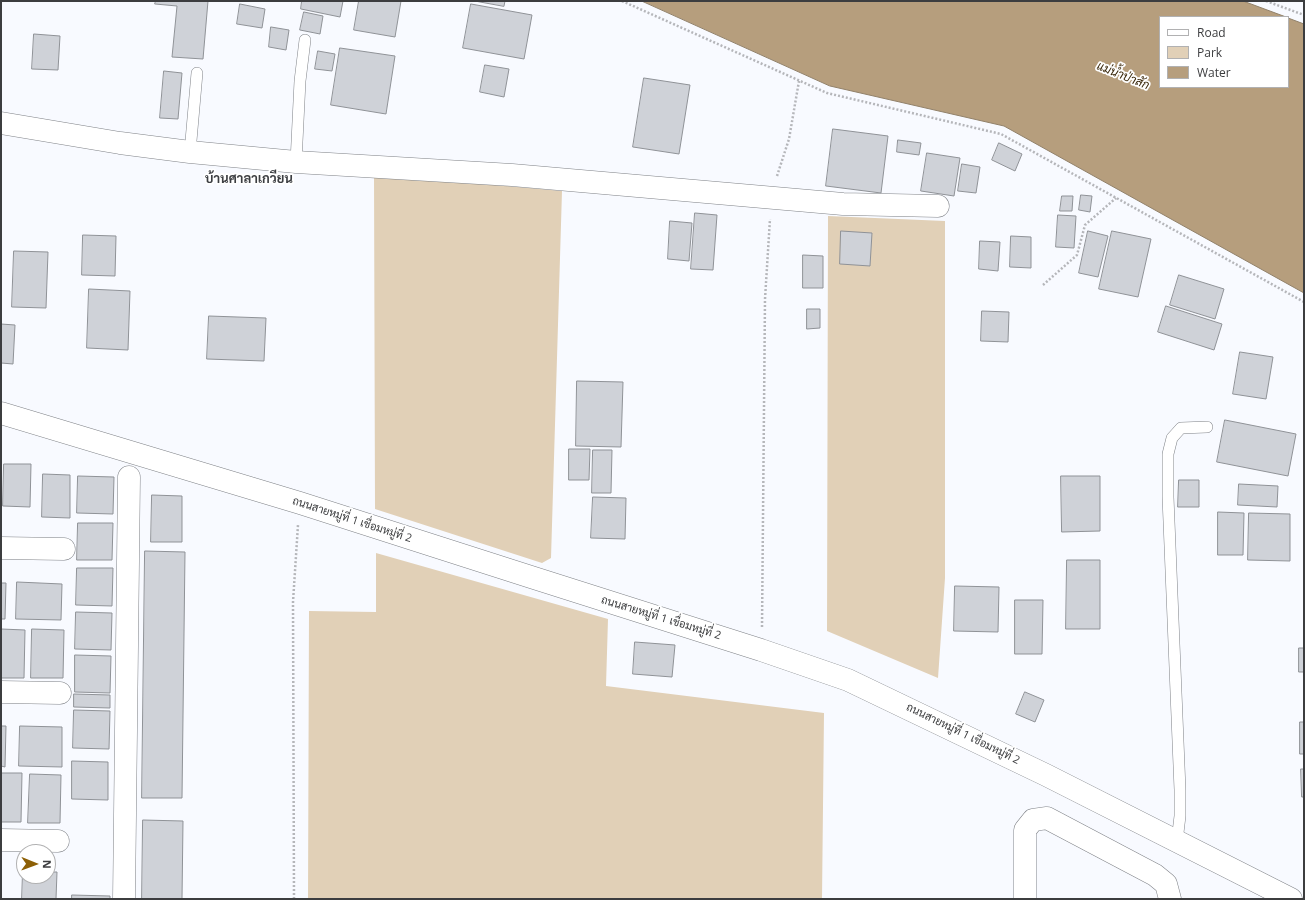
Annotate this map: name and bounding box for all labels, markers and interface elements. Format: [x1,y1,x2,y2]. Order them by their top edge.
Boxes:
legend [1159,16,1289,88]
text: Road [1197,24,1226,41]
text: Park [1197,44,1222,61]
water label: แม่น้ำป่าสัก [1095,59,1151,93]
text: Water [1197,64,1231,81]
district label: บ้านศาลาเกวียน [205,171,293,187]
street label: ถนนสายหมู่ที่ 1 เชื่อมหมู่ที่ 2 [291,494,413,546]
street label: ถนนสายหมู่ที่ 1 เชื่อมหมู่ที่ 2 [599,593,723,643]
street label: ถนนสายหมู่ที่ 1 เชื่อมหมู่ที่ 2 [904,701,1022,767]
north arrow [16,844,56,884]
text: N [40,860,55,869]

